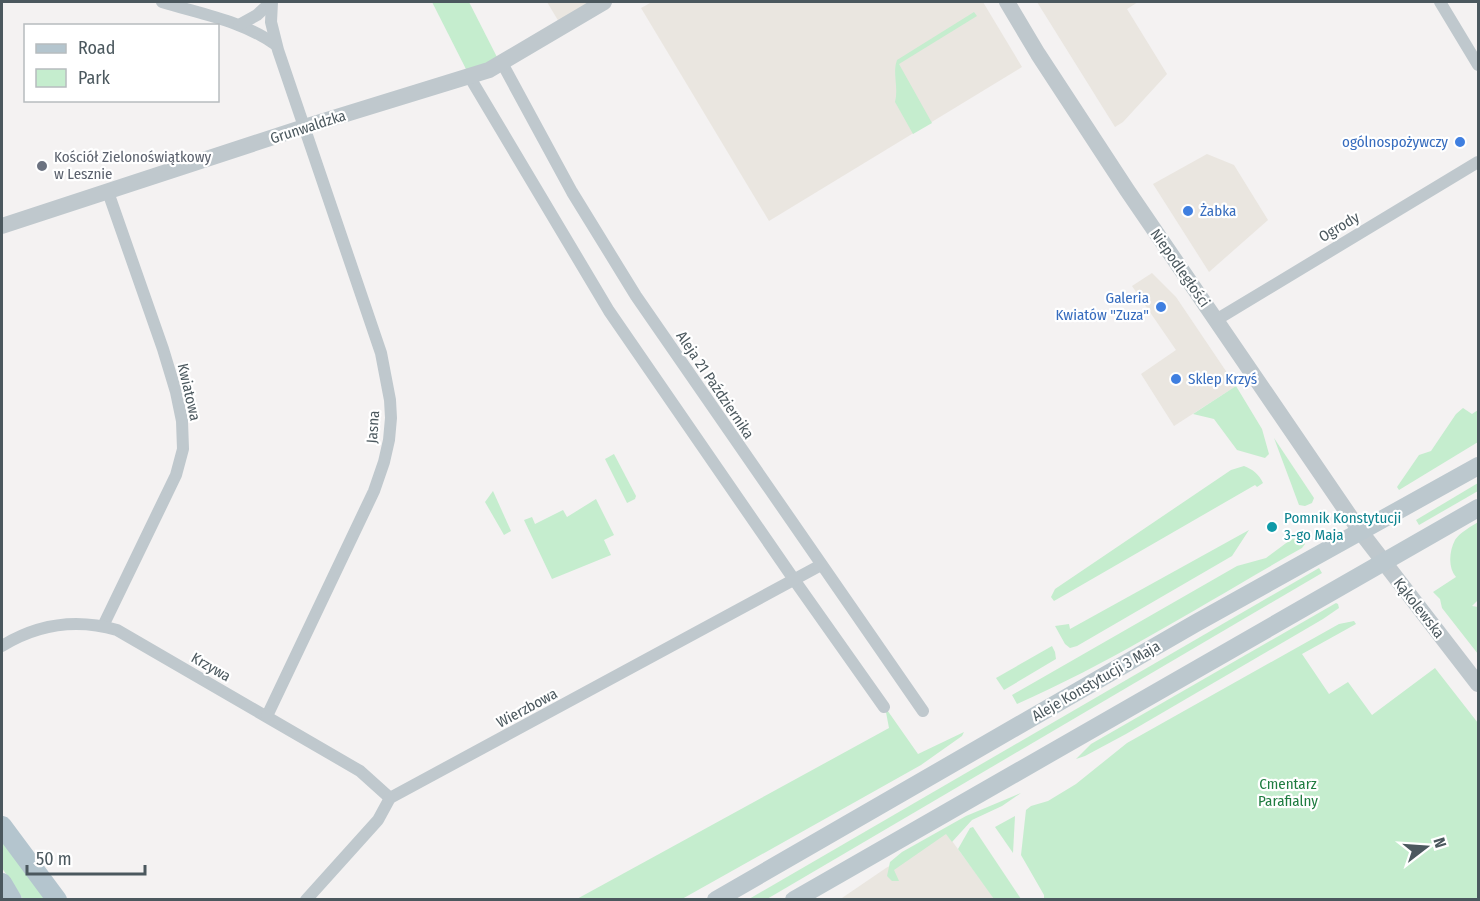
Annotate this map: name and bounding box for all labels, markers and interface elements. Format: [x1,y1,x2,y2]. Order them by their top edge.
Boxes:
legend [24,24,219,102]
text: Road [78,37,115,59]
text: Park [78,67,111,89]
street label: Grunwaldzka [268,106,348,148]
place label: ogólnospożywczy [1342,133,1448,151]
marker: ogólnospożywczy [1453,135,1467,149]
place label: Kościół Zielonoświątkowy w Lesznie [54,148,212,183]
marker: Kościół Zielonoświątkowy w Lesznie [35,159,49,173]
place label: Żabka [1200,202,1236,220]
marker: Żabka [1181,204,1195,218]
street label: Ogrody [1316,208,1363,246]
street label: Niepodległości [1146,225,1214,311]
place label: Galeria Kwiatów "Zuza" [1055,289,1149,324]
marker: Galeria Kwiatów "Zuza" [1154,300,1168,314]
street label: Aleja 21 Października [672,328,758,442]
street label: Kwiatowa [174,362,204,422]
place label: Sklep Krzyś [1188,370,1257,388]
marker: Sklep Krzyś [1169,372,1183,386]
street label: Jasna [363,410,383,444]
place label: Pomnik Konstytucji 3-go Maja [1284,509,1401,544]
marker: Pomnik Konstytucji 3-go Maja [1265,520,1279,534]
street label: Kąkolewska [1390,574,1448,642]
street label: Aleje Konstytucji 3 Maja [1029,637,1163,725]
street label: Krzywa [188,649,234,685]
street label: Wierzbowa [494,684,560,732]
park label: Cmentarz Parafialny [1258,775,1318,810]
north arrow [1396,817,1456,877]
text: N [1429,835,1450,850]
scale bar [27,838,146,876]
text: 50 m [36,848,72,870]

